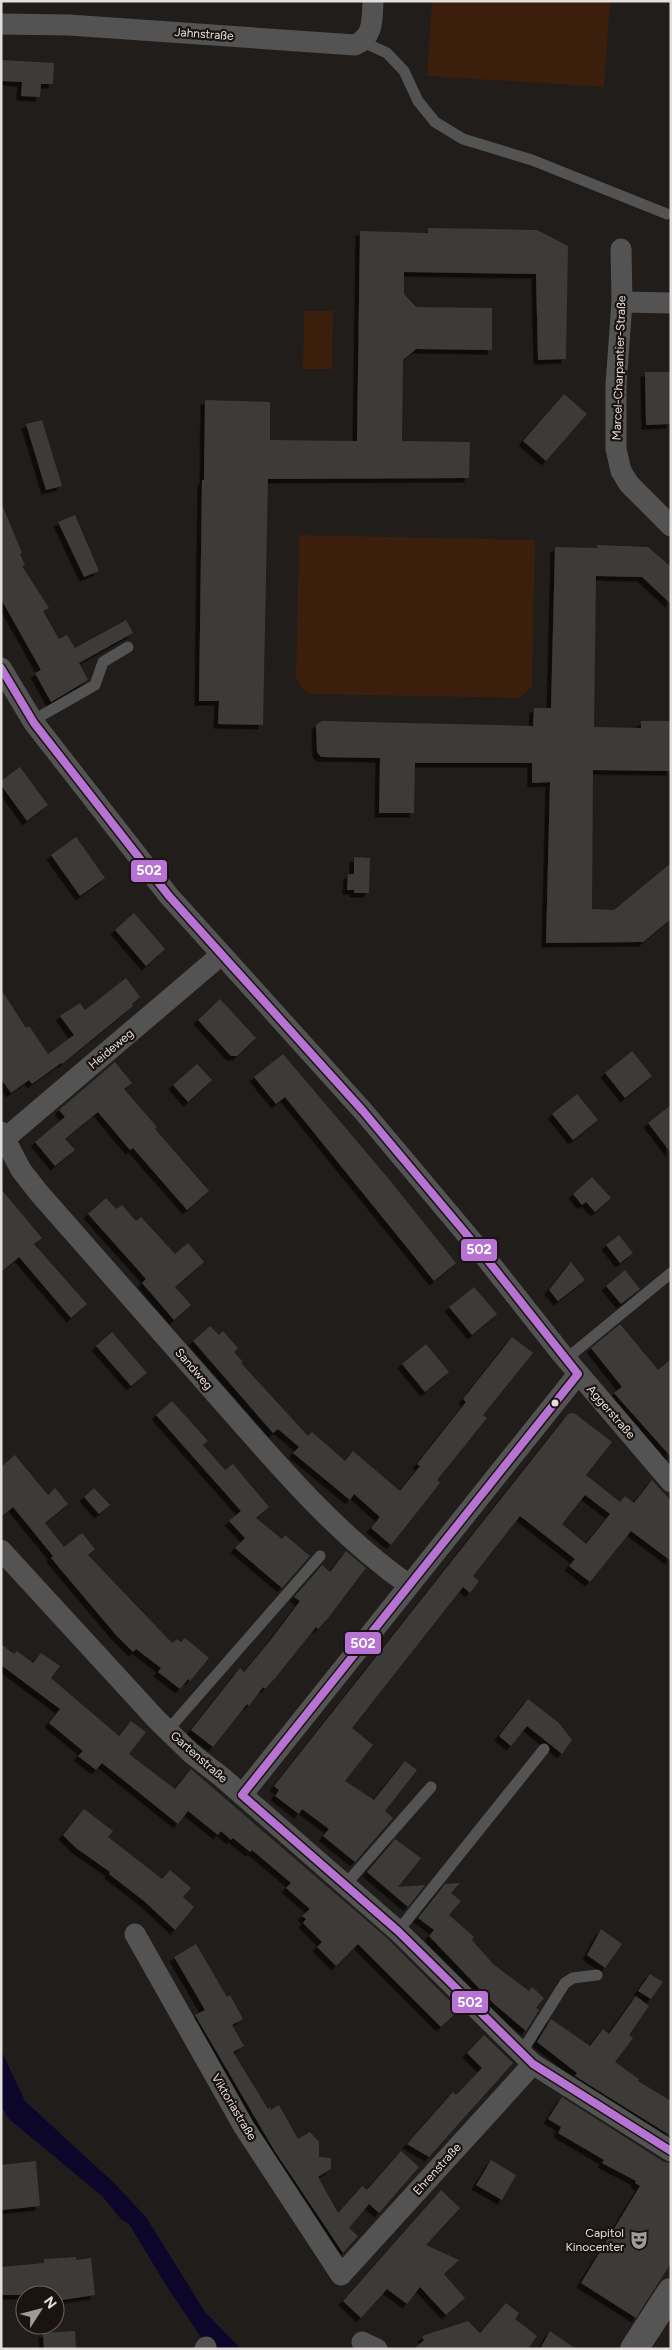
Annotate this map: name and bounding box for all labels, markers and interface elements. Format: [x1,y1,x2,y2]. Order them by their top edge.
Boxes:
street label: Jahnstraße [174,25,235,43]
street label: Marcel-Charpantier-Straße [609,295,629,441]
line badge: 502 [130,859,168,883]
text: 502 [136,862,162,879]
street label: Heideweg [86,1026,136,1072]
line badge: 502 [460,1238,498,1262]
text: 502 [466,1241,492,1258]
street label: Sandweg [172,1346,216,1392]
street label: Aggerstraße [584,1382,638,1442]
unlabelled marker [550,1398,560,1408]
line badge: 502 [344,1631,382,1655]
text: 502 [350,1635,376,1652]
street label: Gartenstraße [168,1729,231,1786]
line badge: 502 [451,1990,489,2014]
text: 502 [457,1994,483,2011]
street label: Viktoriastraße [209,2071,260,2143]
street label: Ehrenstraße [410,2140,464,2198]
place label: Capitol Kinocenter [565,2226,624,2254]
theatre icon: Capitol Kinocenter [628,2229,650,2251]
north arrow [15,2285,65,2335]
text: N [40,2293,60,2312]

